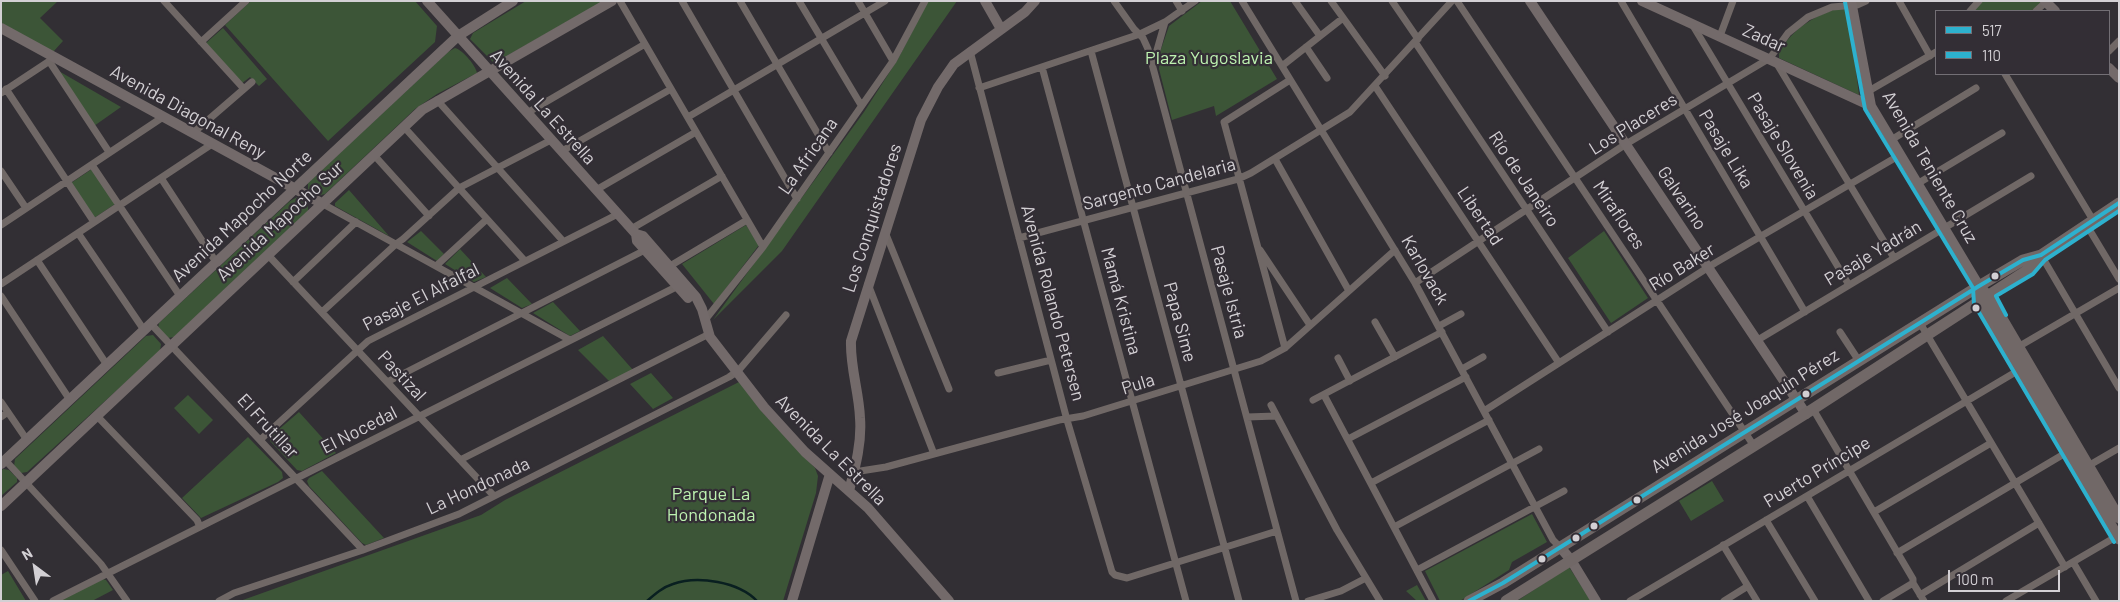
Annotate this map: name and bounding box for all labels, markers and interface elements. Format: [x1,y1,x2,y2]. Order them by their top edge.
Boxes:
legend [1935,10,2110,75]
street label: Zadar [1739,19,1789,57]
text: 517 [1982,21,2002,39]
street label: Avenida La Estrella [486,45,600,169]
text: 110 [1982,46,2001,64]
park label: Plaza Yugoslavia [1145,47,1273,69]
street label: Avenida Diagonal Reny [106,60,270,164]
street label: Avenida Teniente Cruz [1878,87,1982,247]
street label: Los Placeres [1585,88,1681,160]
street label: Pasaje Slovenia [1743,89,1823,203]
street label: Pasaje Lika [1694,106,1758,192]
street label: La Africana [774,113,842,199]
street label: Río de Janeiro [1484,127,1564,231]
street label: Los Conquistadores [838,141,906,295]
street label: Avenida Mapocho Norte [167,145,317,287]
street label: Sargento Candelaria [1080,153,1238,215]
street label: Avenida Mapocho Sur [212,157,348,285]
street label: Galvarino [1653,162,1711,234]
street label: Miraflores [1588,177,1650,253]
street label: Libertad [1452,182,1508,250]
street label: Avenida Rolando Petersen [1016,203,1090,403]
street label: Pasaje Yadrán [1821,216,1925,290]
street label: Karlovack [1397,232,1453,308]
street label: Río Baker [1645,238,1719,296]
street label: Pasaje Istria [1206,243,1252,341]
street label: Mamá Kristina [1096,245,1146,357]
street label: Pasaje El Alfalfal [359,258,483,336]
unlabelled marker [1990,271,2000,281]
street label: Papa Sime [1159,280,1201,364]
unlabelled marker [1971,303,1981,313]
street label: Avenida José Joaquín Pérez [1647,344,1843,478]
street label: Pastizal [373,346,431,406]
street label: Pula [1119,369,1157,399]
street label: El Frutillar [233,389,303,463]
unlabelled marker [1801,389,1811,399]
street label: Avenida La Estrella [771,390,891,510]
street label: El Nocedal [317,402,401,458]
street label: Puerto Príncipe [1760,432,1874,512]
street label: La Hondonada [423,453,533,519]
park label: Parque La Hondonada [667,483,755,526]
unlabelled marker [1632,495,1642,505]
unlabelled marker [1589,521,1599,531]
unlabelled marker [1571,533,1581,543]
north arrow [10,542,60,592]
text: N [19,544,35,563]
unlabelled marker [1537,554,1547,564]
scale bar [1950,560,2062,592]
text: 100 m [1956,570,1994,588]

